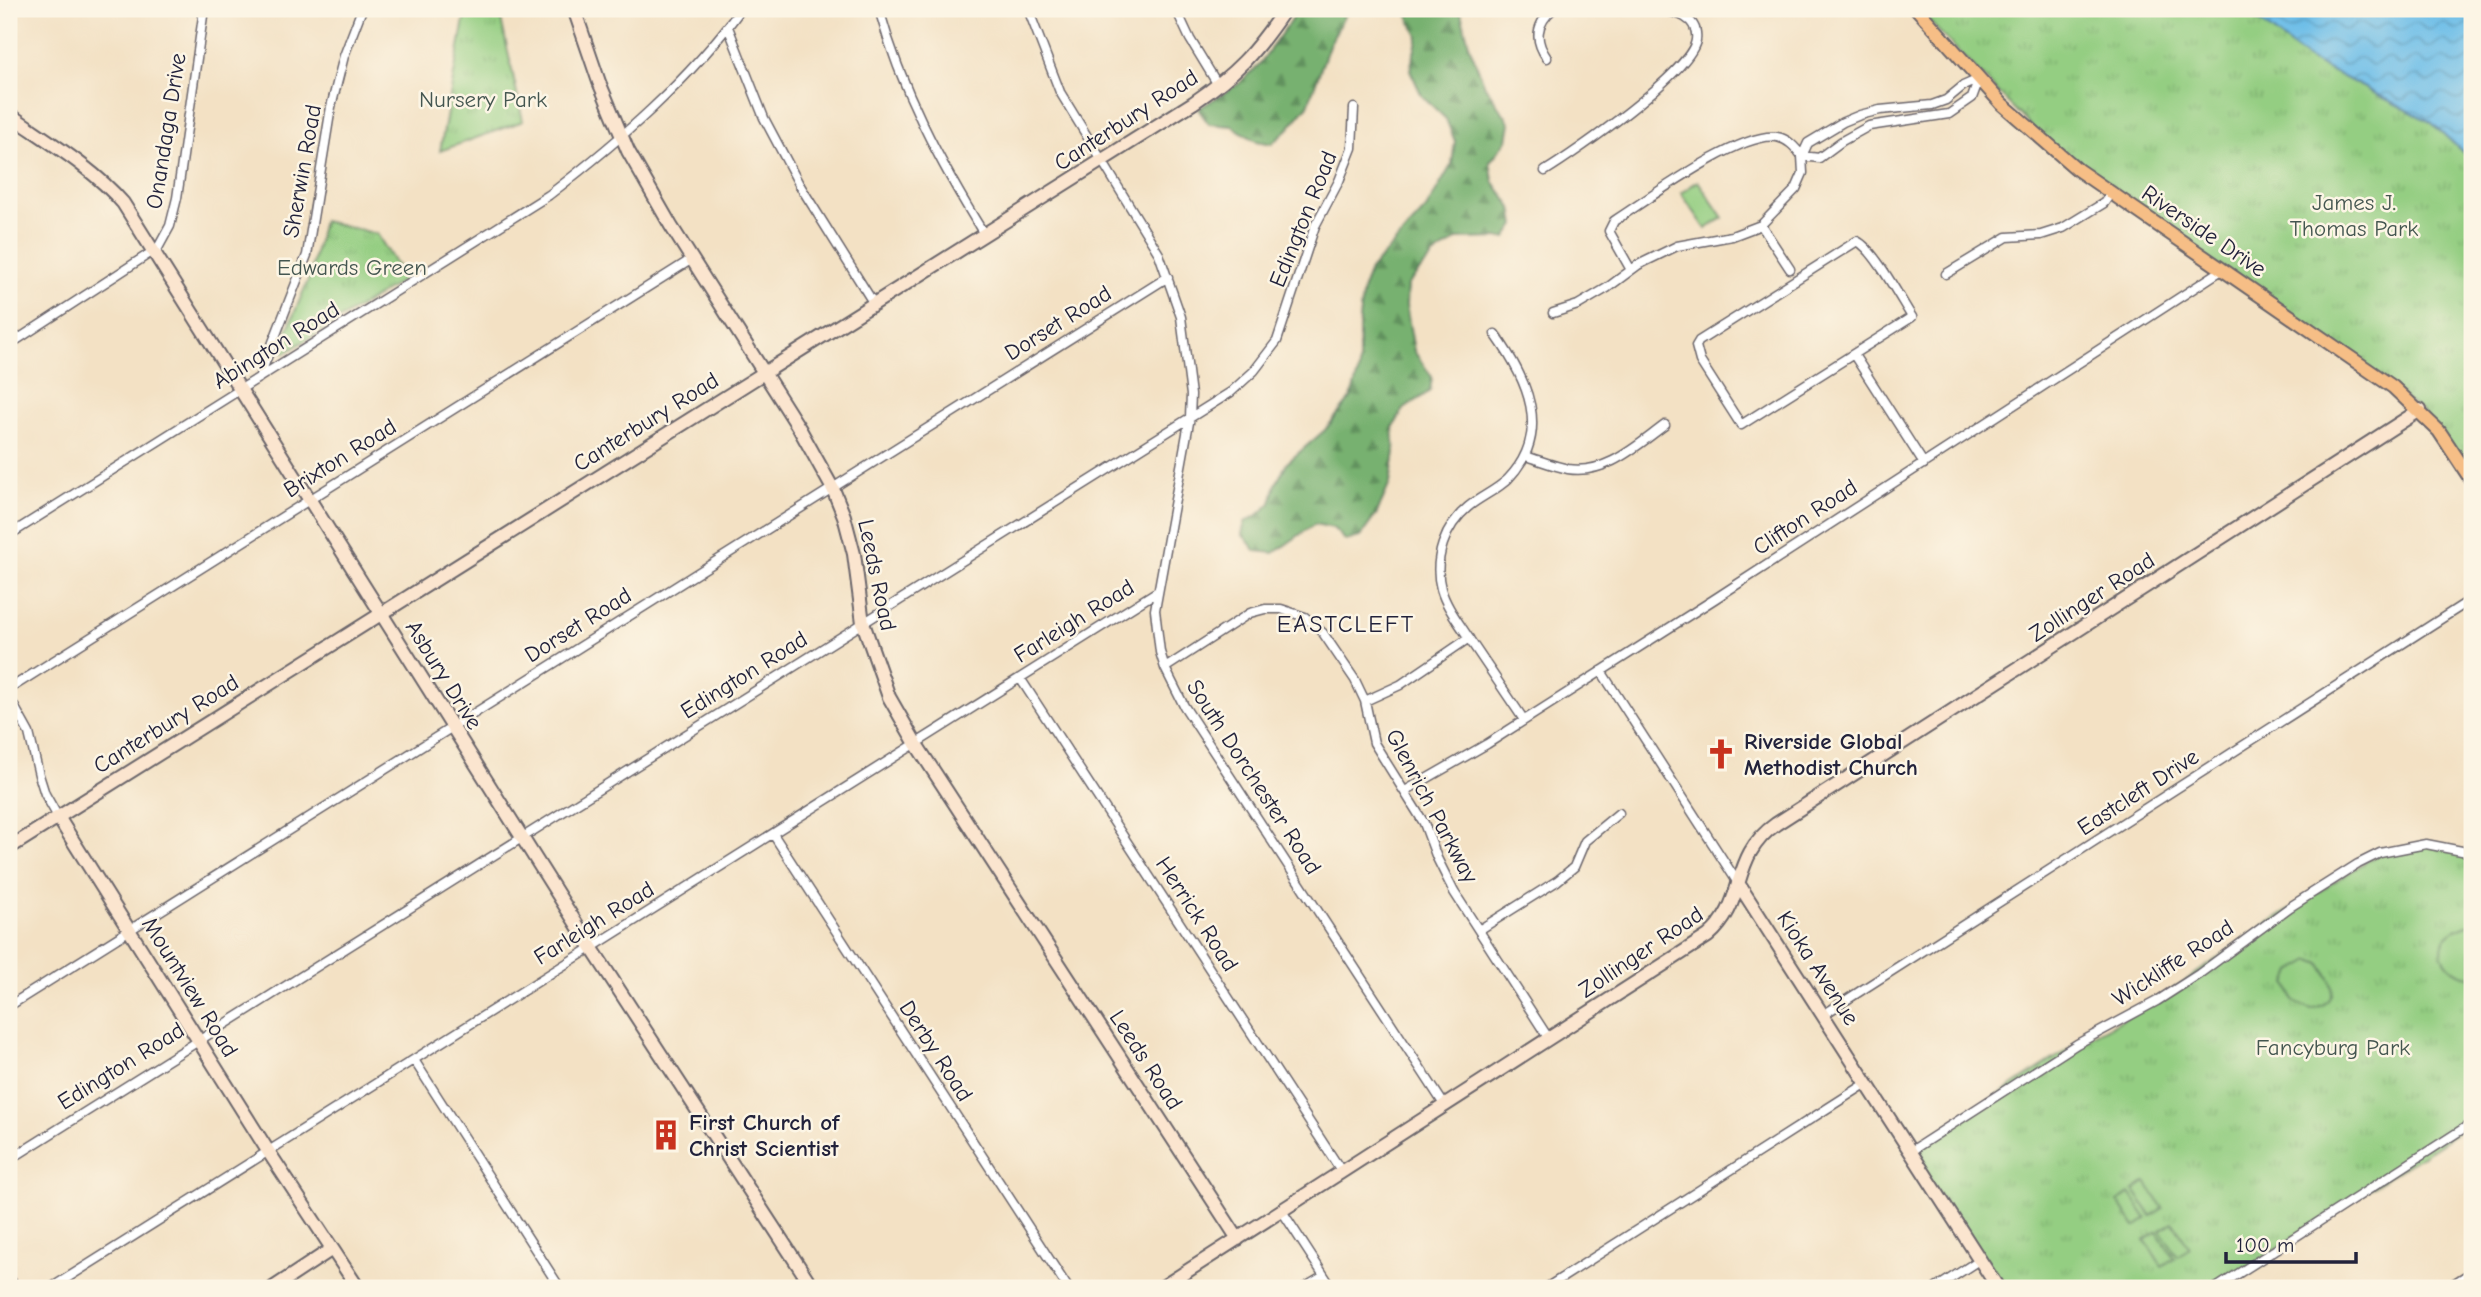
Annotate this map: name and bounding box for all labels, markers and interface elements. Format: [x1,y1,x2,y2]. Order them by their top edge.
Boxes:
street label: Onandaga Drive [140,51,192,211]
street label: Canterbury Road [1049,63,1203,177]
park label: Nursery Park [419,86,547,113]
street label: Sherwin Road [277,102,327,240]
street label: Edington Road [1263,147,1343,291]
street label: Riverside Drive [2137,179,2271,283]
park label: James J. Thomas Park [2290,189,2418,242]
park label: Edwards Green [277,254,427,281]
street label: Dorset Road [1000,280,1116,366]
street label: Abington Road [208,295,344,395]
street label: Canterbury Road [568,367,724,477]
street label: Brixton Road [279,413,401,503]
street label: Clifton Road [1748,473,1862,561]
street label: Leeds Road [852,517,902,633]
street label: Zollinger Road [2024,547,2160,647]
street label: Farleigh Road [1009,573,1139,669]
street label: Dorset Road [520,582,636,668]
district label: EASTCLEFT [1277,610,1415,638]
street label: Asbury Drive [400,615,488,735]
street label: Edington Road [676,625,812,725]
street label: Canterbury Road [88,669,244,779]
street label: South Dorchester Road [1181,675,1327,879]
street label: Glenrich Parkway [1380,724,1484,888]
place label: Riverside Global Methodist Church [1744,728,1918,781]
church icon: Riverside Global Methodist Church [1704,737,1738,771]
street label: Eastcleft Drive [2072,743,2204,841]
street label: Herrick Road [1150,852,1244,976]
street label: Farleigh Road [529,875,659,971]
street label: Zollinger Road [1574,901,1708,1003]
street label: Kioka Avenue [1771,906,1865,1030]
street label: Mountview Road [136,912,244,1062]
street label: Wickliffe Road [2107,914,2239,1012]
street label: Derby Road [893,995,979,1107]
street label: Leeds Road [1104,1005,1188,1115]
street label: Edington Road [53,1016,189,1116]
park label: Fancyburg Park [2256,1034,2410,1061]
place label: First Church of Christ Scientist [689,1109,841,1162]
building icon: First Church of Christ Scientist [649,1118,683,1152]
scale bar [2226,1220,2355,1264]
text: 100 m [2236,1233,2294,1257]

